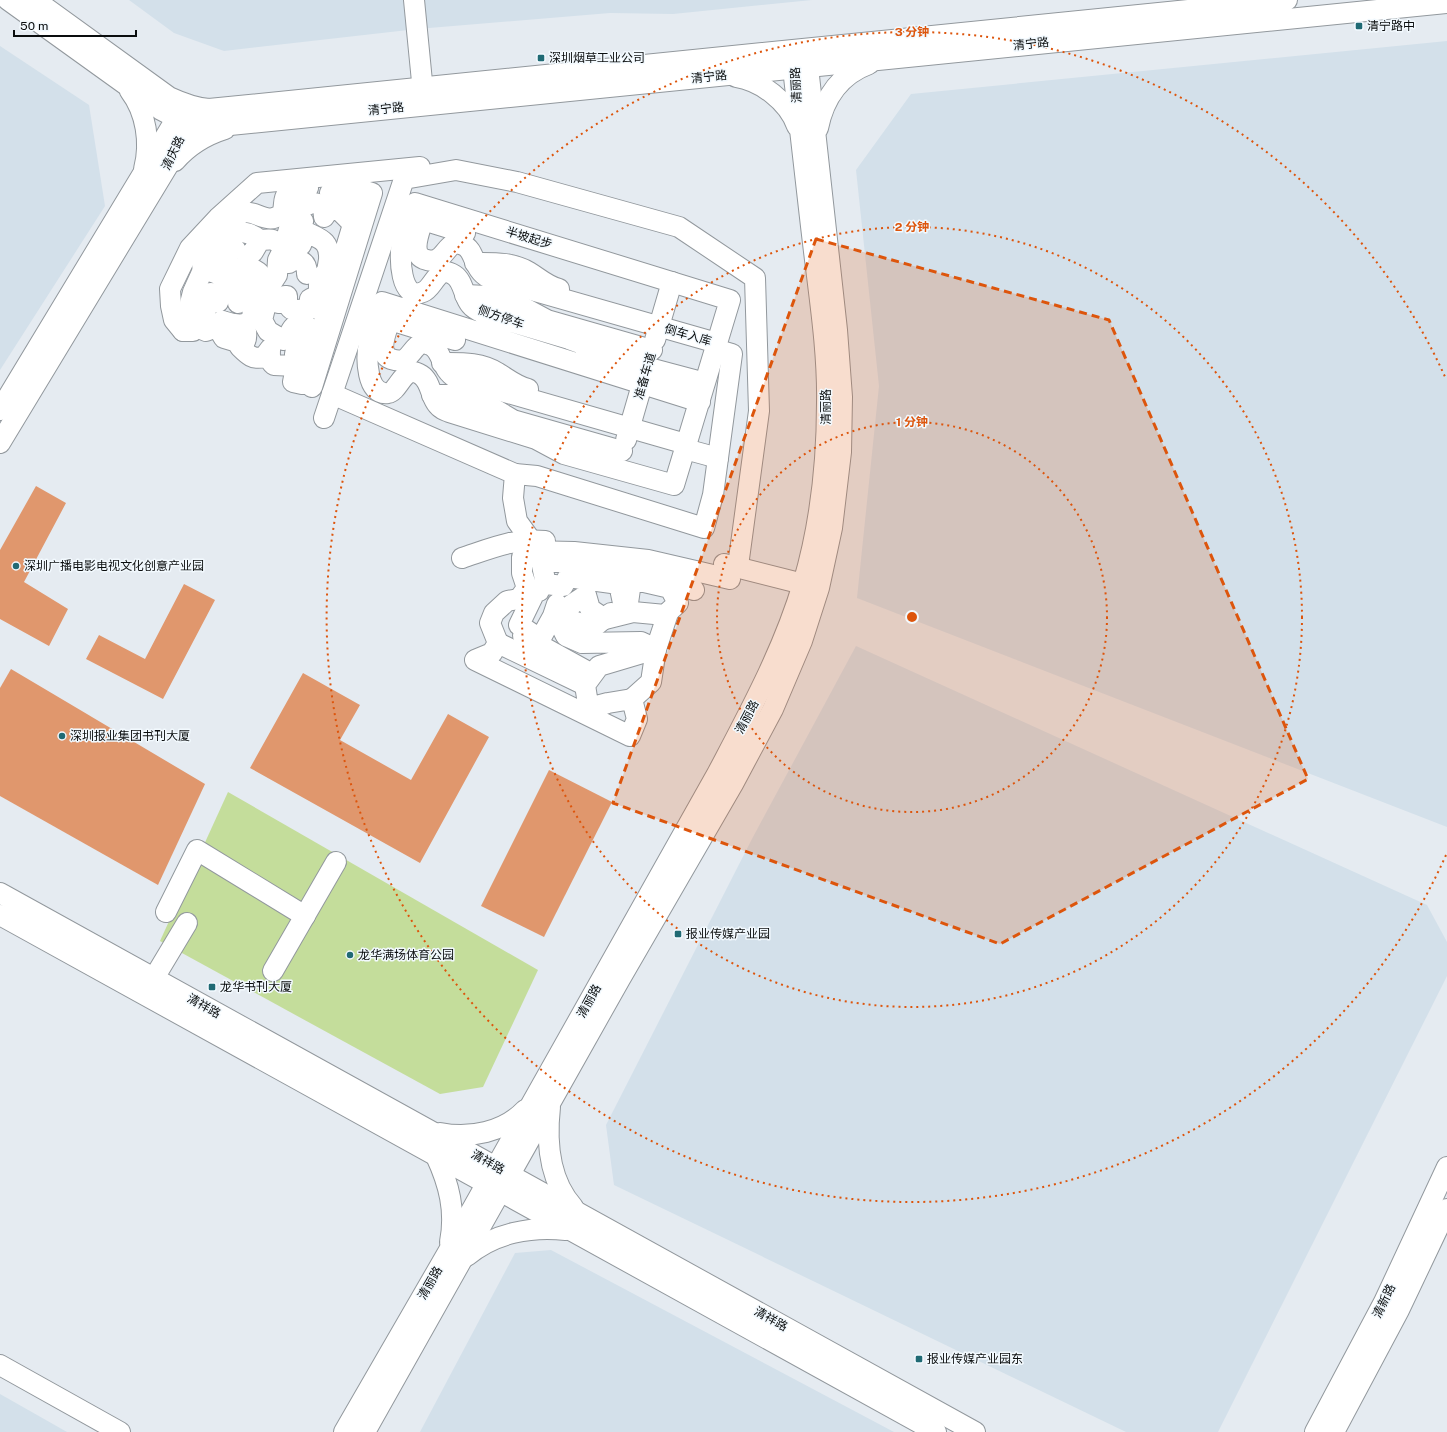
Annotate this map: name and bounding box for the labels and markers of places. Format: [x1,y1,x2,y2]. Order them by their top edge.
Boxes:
place label: 清宁路中 [1367,19,1415,33]
marker: 清宁路中 [1354,21,1364,31]
place label: 深圳烟草工业公司 [549,51,645,65]
marker: 深圳烟草工业公司 [536,53,546,63]
place label: 深圳广播电影电视文化创意产业园 [24,559,204,573]
marker: 深圳广播电影电视文化创意产业园 [11,561,21,571]
centre of rings [905,610,919,624]
place label: 深圳报业集团书刊大厦 [70,729,190,743]
marker: 深圳报业集团书刊大厦 [57,731,67,741]
place label: 报业传媒产业园 [686,927,770,941]
marker: 报业传媒产业园 [673,929,683,939]
place label: 龙华满场体育公园 [358,948,454,962]
marker: 龙华满场体育公园 [345,950,355,960]
place label: 龙华书刊大厦 [220,980,292,994]
marker: 龙华书刊大厦 [207,982,217,992]
place label: 报业传媒产业园东 [927,1352,1023,1366]
marker: 报业传媒产业园东 [914,1354,924,1364]

